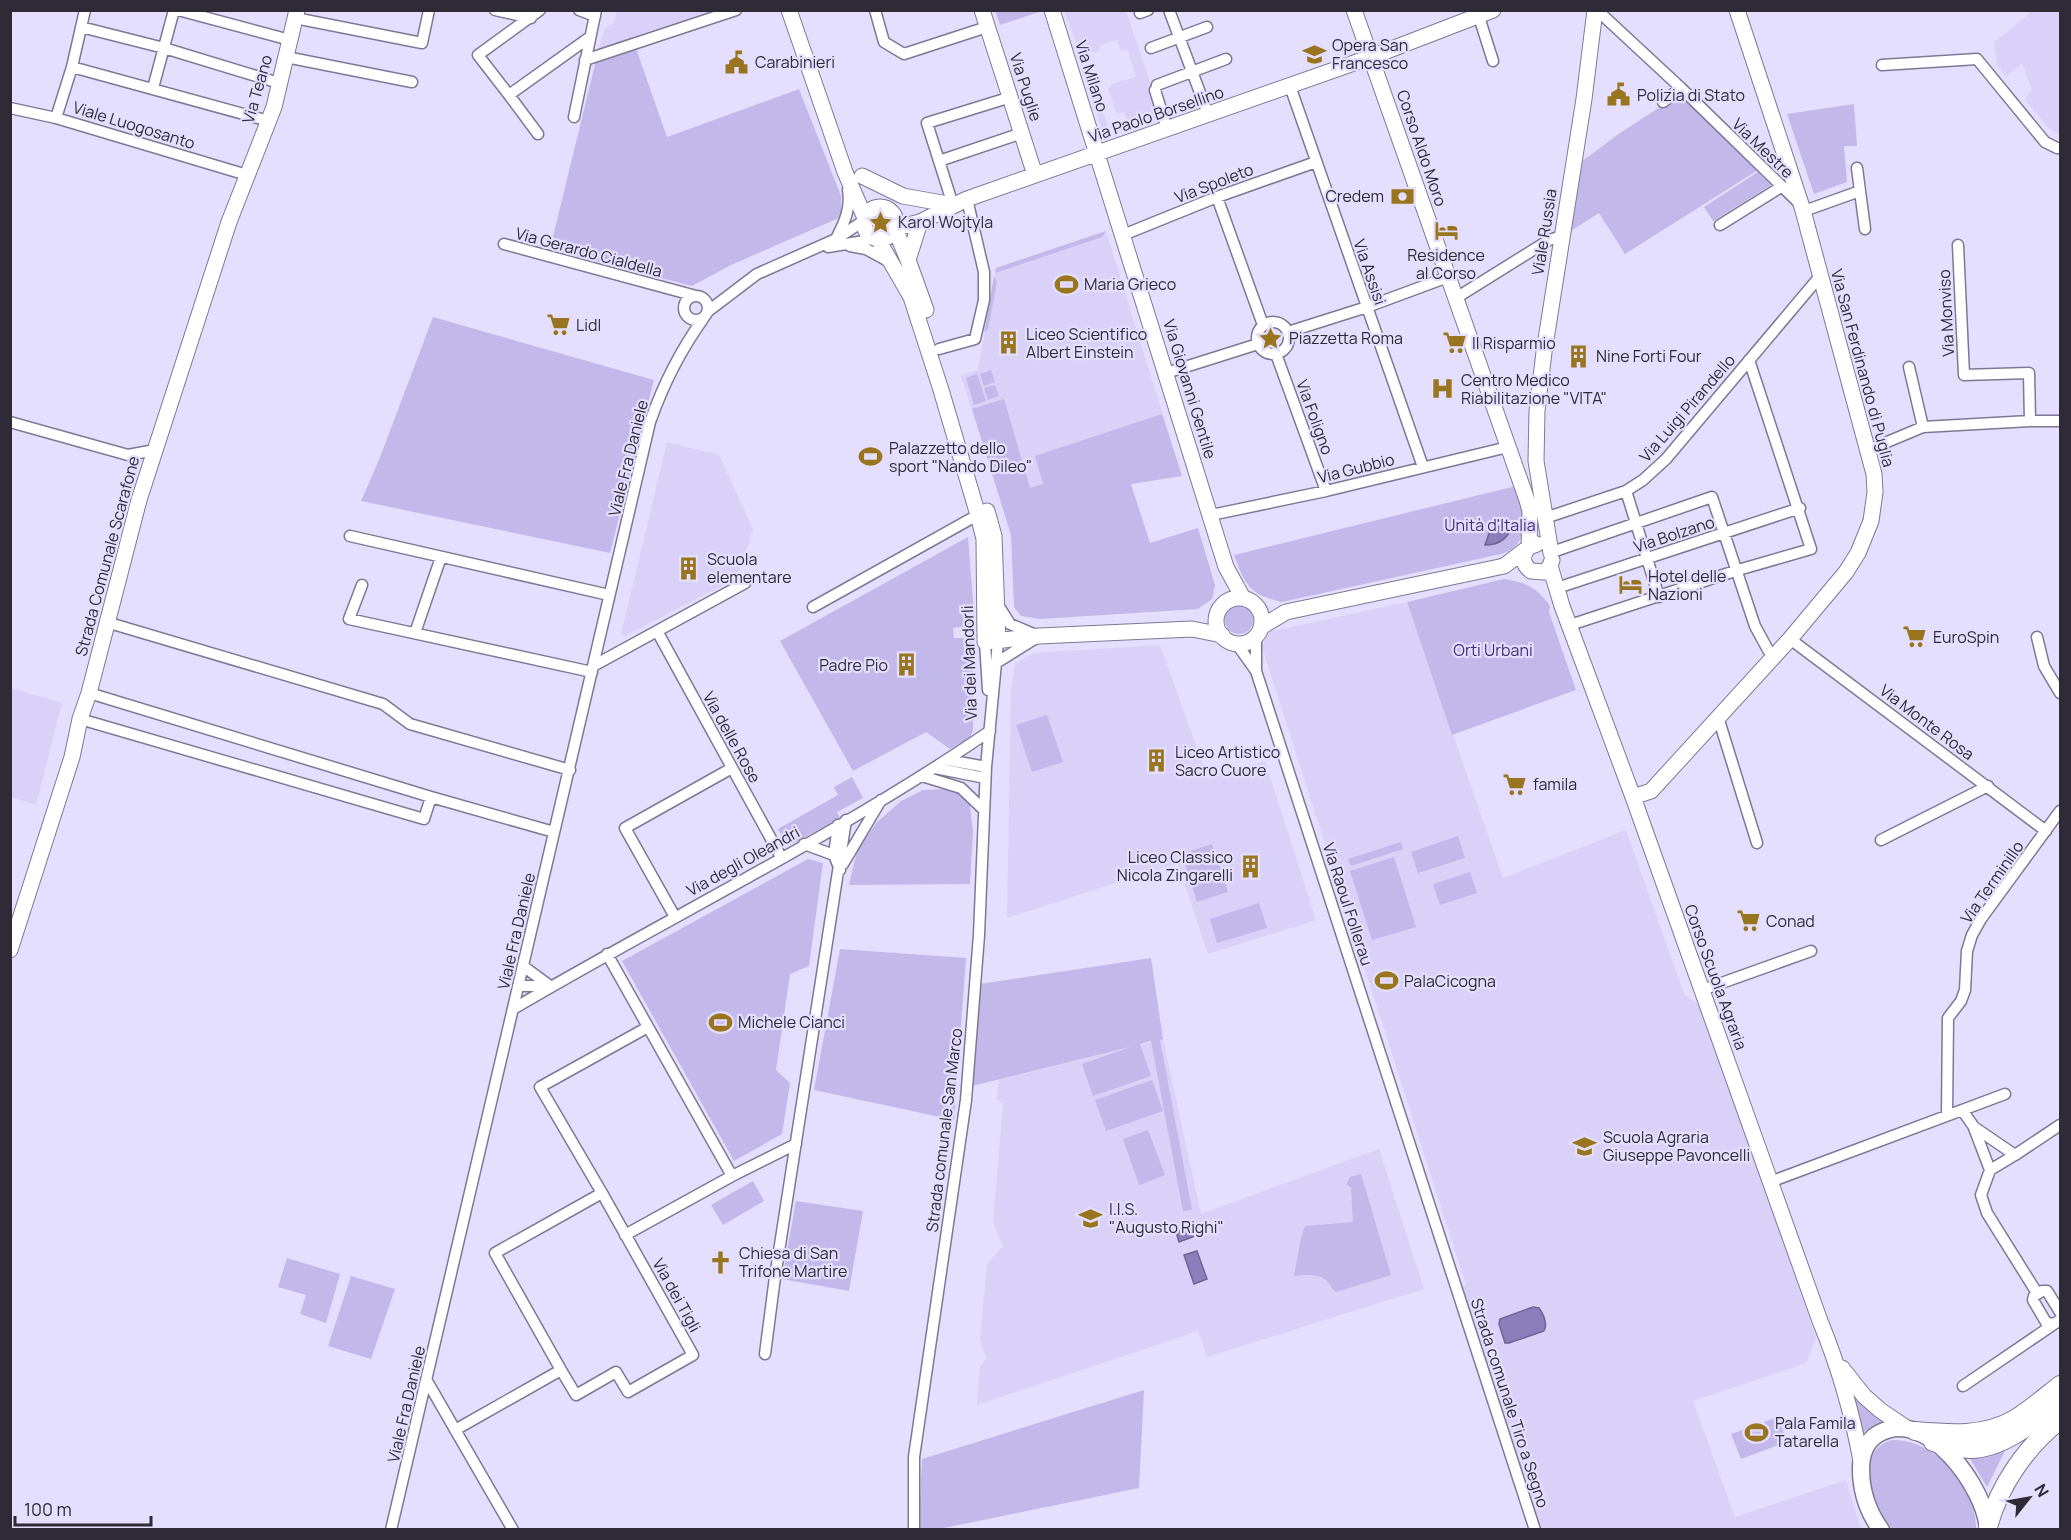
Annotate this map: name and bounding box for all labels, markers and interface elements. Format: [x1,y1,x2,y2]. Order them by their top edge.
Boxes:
place label: Opera San Francesco [1332,34,1408,74]
street label: Via Milano [1070,37,1114,115]
school or university icon: Opera San Francesco [1301,41,1327,67]
public building icon: Carabinieri [724,49,750,75]
street label: Via Puglie [1005,50,1047,124]
place label: Carabinieri [755,51,835,73]
street label: Via Teano [237,52,277,126]
street label: Via Paolo Borsellino [1085,81,1227,147]
public building icon: Polizia di Stato [1606,82,1632,108]
place label: Polizia di Stato [1637,84,1745,106]
street label: Corso Aldo Moro [1392,87,1452,209]
street label: Viale Luogosanto [70,96,198,154]
street label: Via Mestre [1727,113,1799,183]
street label: Via Spoleto [1171,158,1257,208]
bank icon: Credem [1389,183,1415,209]
place label: Credem [1325,185,1384,207]
street label: Viale Russia [1526,187,1562,277]
place icon: Karol Wojtyla [867,209,893,235]
place label: Karol Wojtyla [898,211,993,233]
hotel icon: Residence al Corso [1433,217,1459,243]
street label: Via Gerardo Cialdella [513,222,665,282]
street label: Via Assisi [1349,236,1391,308]
place label: Residence al Corso [1407,244,1485,284]
street label: Via San Ferdinando di Puglia [1826,267,1900,469]
street label: Via Monviso [1933,269,1959,357]
sports icon: Maria Grieco [1053,271,1079,297]
place label: Maria Grieco [1084,273,1176,295]
supermarket icon: Lidl [545,312,571,338]
place label: Lidl [576,314,601,336]
street label: Via Giovanni Gentile [1158,316,1222,462]
place label: Liceo Scientifico Albert Einstein [1026,323,1147,363]
place icon: Piazzetta Roma [1258,325,1284,351]
place label: Piazzetta Roma [1289,327,1403,349]
building icon: Liceo Scientifico Albert Einstein [995,330,1021,356]
supermarket icon: Il Risparmio [1441,330,1467,356]
place label: Il Risparmio [1472,332,1556,354]
building icon: Nine Forti Four [1565,343,1591,369]
place label: Nine Forti Four [1596,345,1702,367]
street label: Via Luigi Pirandello [1634,349,1740,467]
place label: Centro Medico Riabilitazione "VITA" [1461,369,1607,409]
street label: Via Foligno [1291,376,1339,458]
hospital icon: Centro Medico Riabilitazione "VITA" [1430,376,1456,402]
street label: Viale Fra Daniele [603,398,653,518]
place label: Palazzetto dello sport "Nando Dileo" [889,437,1032,477]
sports icon: Palazzetto dello sport "Nando Dileo" [858,444,884,470]
street label: Via Gubbio [1315,448,1397,488]
street label: Strada Comunale Scarafone [70,453,144,659]
street label: Via Bolzano [1631,511,1717,557]
park label: Unità d'Italia [1444,514,1536,536]
place label: Scuola elementare [707,548,792,588]
building icon: Scuola elementare [676,555,702,581]
place label: Hotel delle Nazioni [1648,565,1726,605]
hotel icon: Hotel delle Nazioni [1617,572,1643,598]
street label: Via dei Mandorli [956,605,982,721]
supermarket icon: EuroSpin [1902,624,1928,650]
place label: EuroSpin [1933,626,1999,648]
park label: Orti Urbani [1453,639,1533,661]
building icon: Padre Pio [893,652,919,678]
place label: Padre Pio [819,654,888,676]
street label: Via Monte Rosa [1875,679,1979,765]
street label: Via delle Rose [698,687,766,787]
place label: Liceo Artistico Sacro Cuore [1175,741,1280,781]
building icon: Liceo Artistico Sacro Cuore [1144,748,1170,774]
supermarket icon: famila [1502,771,1528,797]
place label: famila [1533,773,1577,795]
street label: Via degli Oleandri [683,821,803,901]
street label: Via Terminillo [1955,836,2029,928]
street label: Via Raoul Follerau [1318,840,1378,968]
place label: Liceo Classico Nicola Zingarelli [1117,846,1233,886]
building icon: Liceo Classico Nicola Zingarelli [1238,853,1264,879]
street label: Viale Fra Daniele [492,870,540,992]
street label: Corso Scuola Agraria [1679,901,1753,1053]
supermarket icon: Conad [1735,908,1761,934]
place label: Conad [1766,910,1815,932]
sports icon: PalaCicogna [1373,968,1399,994]
place label: PalaCicogna [1404,970,1496,992]
sports icon: Michele Cianci [707,1009,733,1035]
place label: Michele Cianci [738,1011,845,1033]
street label: Strada comunale San Marco [921,1027,967,1233]
place label: Scuola Agraria Giuseppe Pavoncelli [1603,1126,1750,1166]
school or university icon: Scuola Agraria Giuseppe Pavoncelli [1572,1133,1598,1159]
place label: I.I.S. "Augusto Righi" [1109,1198,1224,1238]
school or university icon: I.I.S. "Augusto Righi" [1078,1205,1104,1231]
place label: Chiesa di San Trifone Martire [739,1242,847,1282]
church icon: Chiesa di San Trifone Martire [708,1249,734,1275]
street label: Via dei Tigli [648,1254,706,1336]
street label: Strada comunale Tiro a Segno [1466,1295,1554,1511]
street label: Viale Fra Daniele [382,1343,430,1465]
place label: Pala Famila Tatarella [1775,1412,1856,1452]
sports icon: Pala Famila Tatarella [1744,1419,1770,1445]
north arrow [1999,1468,2059,1528]
text: N [2029,1480,2054,1501]
scale bar [15,1489,152,1527]
text: 100 m [24,1497,72,1521]

